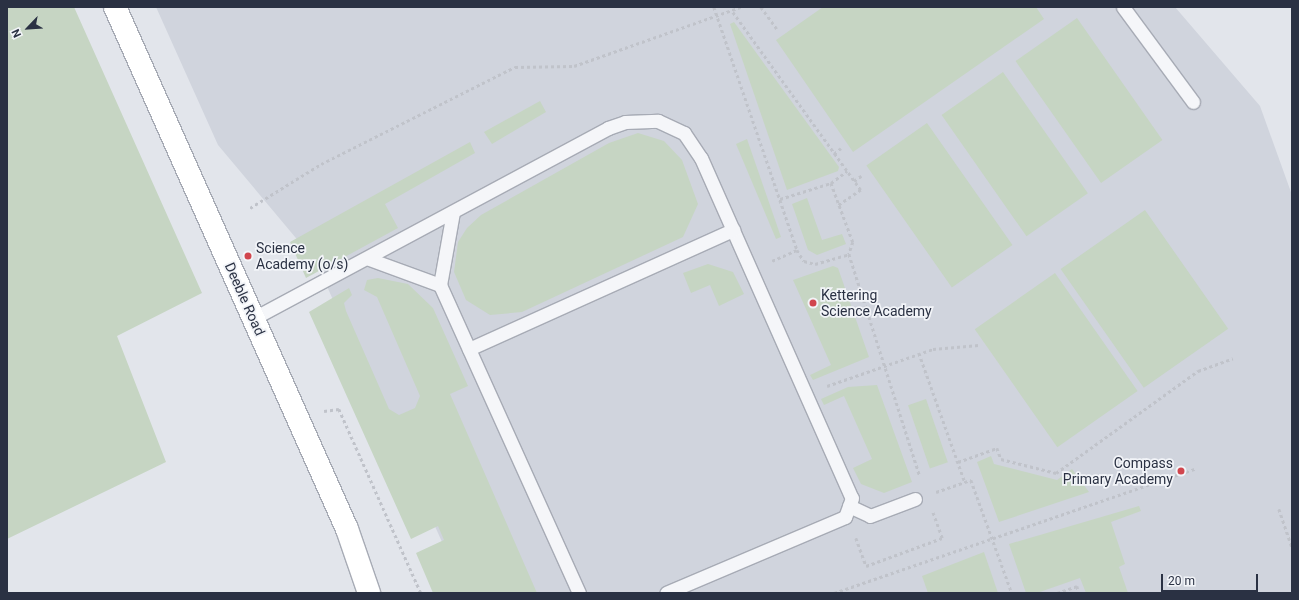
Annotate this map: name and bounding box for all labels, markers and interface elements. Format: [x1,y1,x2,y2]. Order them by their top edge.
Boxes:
north arrow [8,8,48,48]
text: N [9,27,24,40]
place label: Science Academy (o/s) [256,240,348,272]
marker: Science Academy (o/s) [243,251,253,261]
street label: Deeble Road [221,260,269,338]
place label: Kettering Science Academy [821,287,932,320]
marker: Kettering Science Academy [808,298,818,308]
place label: Compass Primary Academy [1063,455,1173,488]
marker: Compass Primary Academy [1176,466,1186,476]
scale bar [1163,566,1260,592]
text: 20 m [1168,574,1195,588]

